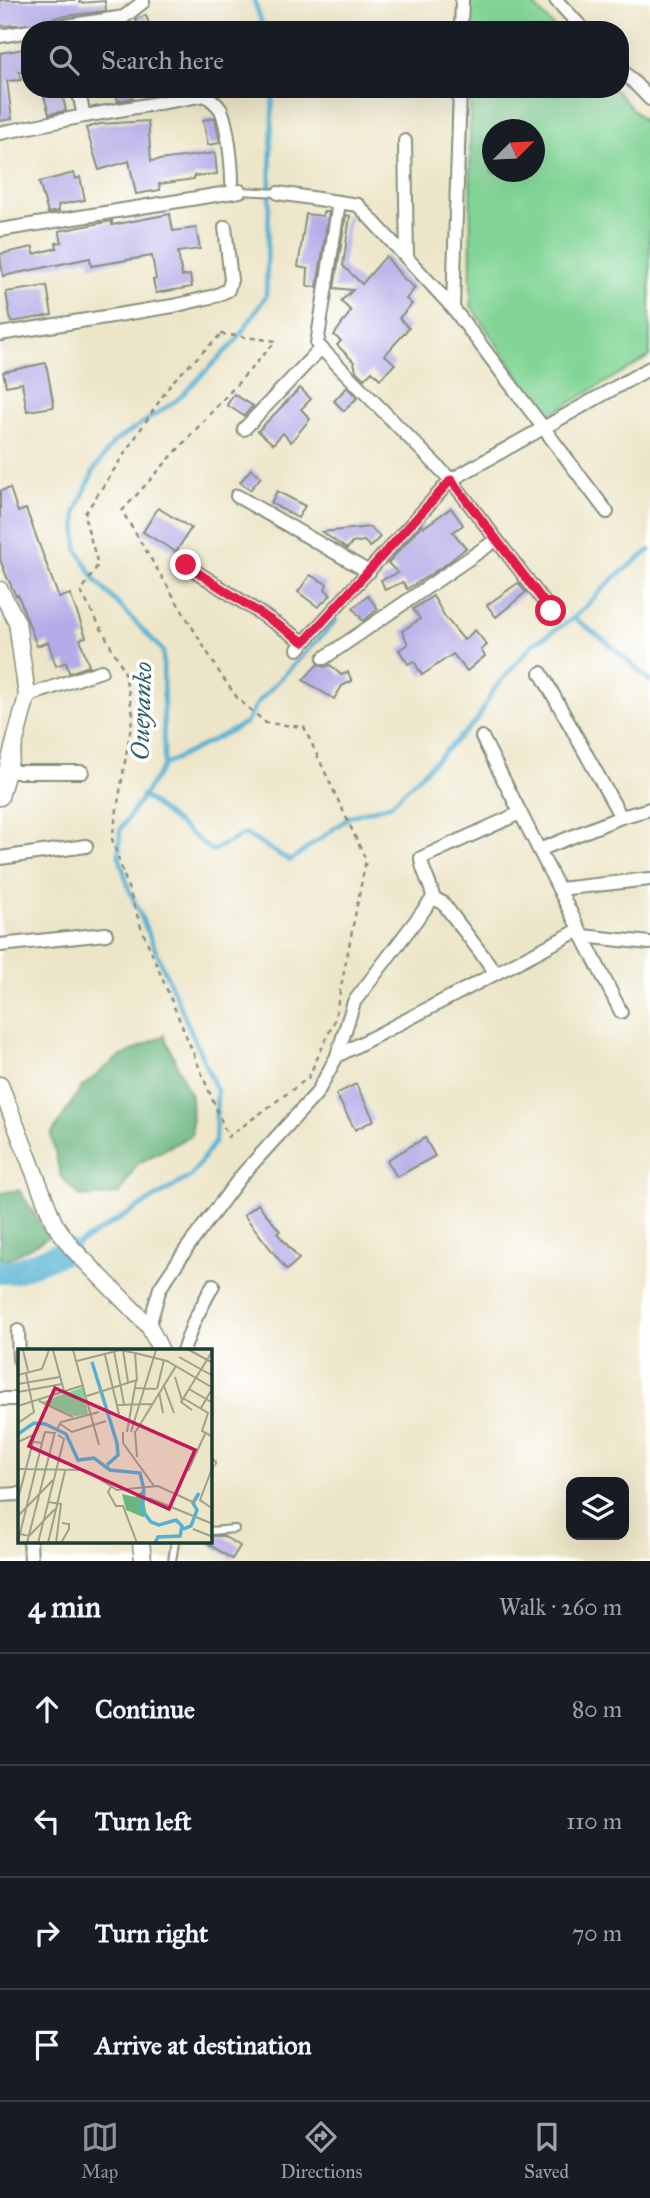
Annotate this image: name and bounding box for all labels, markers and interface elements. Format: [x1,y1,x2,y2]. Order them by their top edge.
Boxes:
search box [21,21,629,98]
icon: search [45,41,83,79]
text: Search here [101,44,224,76]
north arrow [482,119,545,182]
route end [170,549,201,580]
route start [535,595,566,626]
water label: Oueyanko [123,661,159,761]
inset map [18,1349,212,1544]
map controls [566,1477,629,1540]
button: layers [566,1477,629,1540]
text: 4 min [28,1589,101,1625]
text: Walk · 260 m [499,1593,622,1621]
icon: ahead [28,1690,66,1728]
text: Continue [95,1693,195,1725]
text: 80 m [572,1695,622,1723]
icon: left [28,1802,66,1840]
text: Turn left [95,1805,191,1837]
text: 110 m [566,1807,622,1835]
icon: right [28,1914,66,1952]
text: Turn right [95,1917,208,1949]
text: 70 m [572,1919,622,1947]
icon: arrive [28,2026,66,2064]
text: Arrive at destination [95,2029,312,2061]
tab: Map [81,2118,119,2183]
tab: Directions [280,2118,362,2183]
tab: Saved [524,2118,569,2183]

